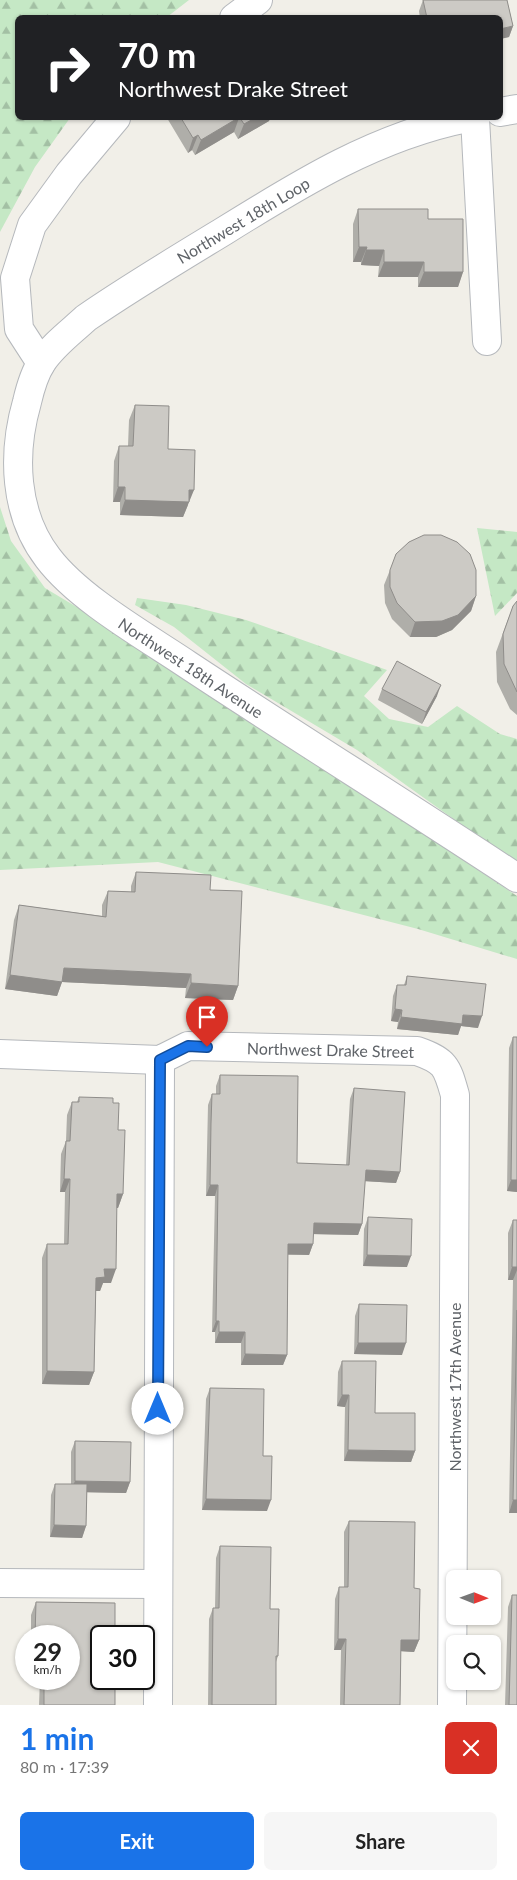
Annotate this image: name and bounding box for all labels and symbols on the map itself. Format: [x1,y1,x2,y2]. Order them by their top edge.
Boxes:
street label: Northwest 18th Loop [173,173,313,267]
street label: Northwest 18th Avenue [115,613,267,721]
pin [186,996,228,1047]
street label: Northwest Drake Street [247,1038,415,1060]
street label: Northwest 17th Avenue [445,1303,464,1471]
position arrow [131,1382,183,1434]
north arrow [446,1570,501,1625]
speed limit sign: 30 [90,1625,155,1690]

